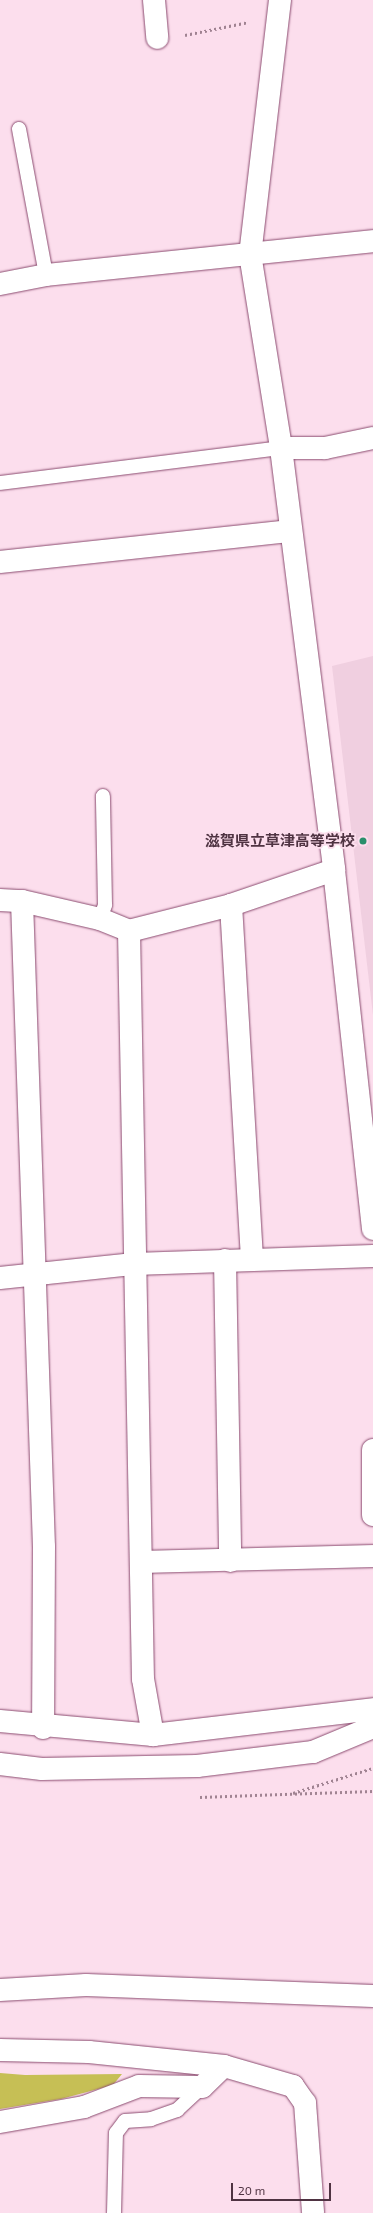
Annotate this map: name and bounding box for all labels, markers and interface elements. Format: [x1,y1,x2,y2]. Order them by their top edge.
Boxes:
place label: 滋賀県立草津高等学校 [205,832,355,850]
marker: 滋賀県立草津高等学校 [358,836,368,846]
scale bar [233,2175,333,2201]
text: 20 m [238,2183,265,2197]

